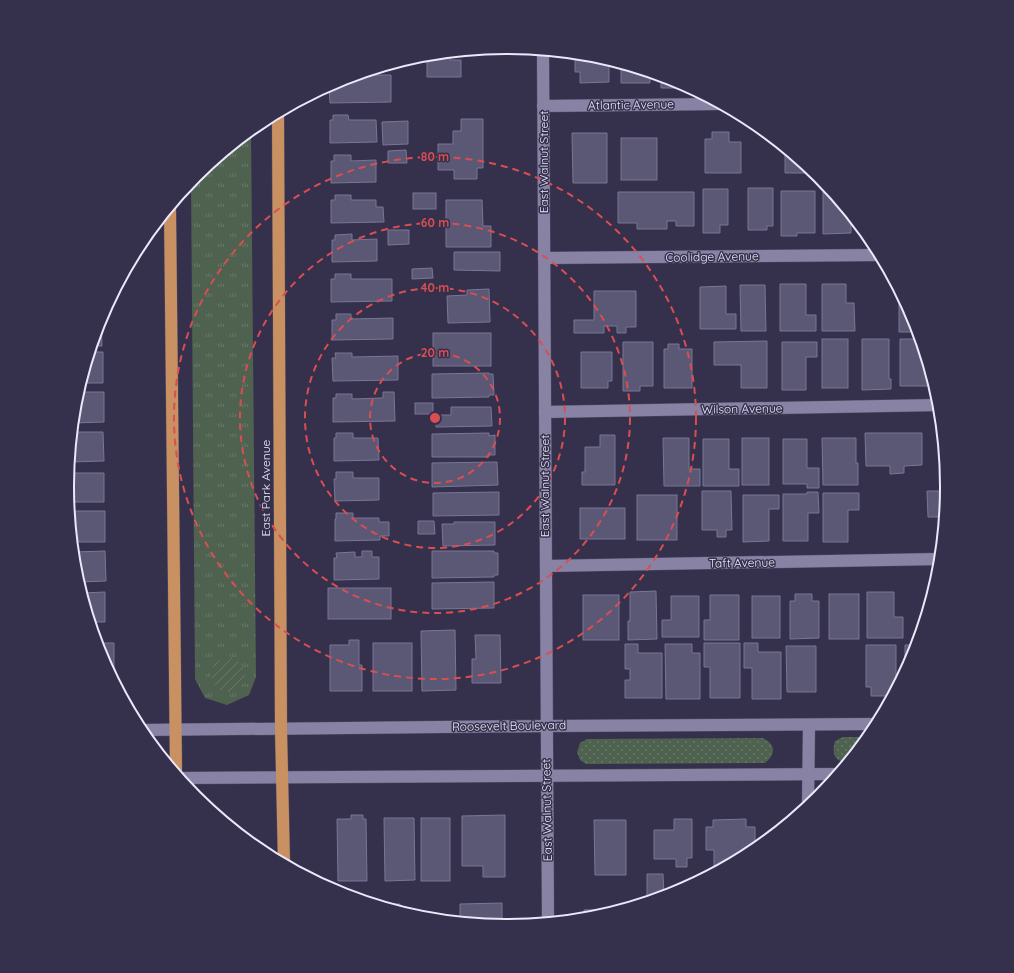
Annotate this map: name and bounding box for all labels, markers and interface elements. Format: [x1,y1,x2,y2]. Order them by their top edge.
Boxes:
street label: Atlantic Avenue [588,96,674,113]
street label: East Walnut Street [536,111,551,213]
text: 80 m [421,149,449,164]
text: 60 m [421,215,449,230]
street label: Coolidge Avenue [665,248,759,265]
text: 40 m [421,280,449,295]
text: 20 m [421,345,449,360]
street label: Wilson Avenue [701,400,783,417]
centre of rings [428,411,442,425]
street label: East Walnut Street [537,435,552,537]
street label: East Park Avenue [258,439,273,536]
street label: Taft Avenue [709,554,775,571]
street label: Roosevelt Boulevard [452,717,566,734]
street label: East Walnut Street [538,759,555,861]

